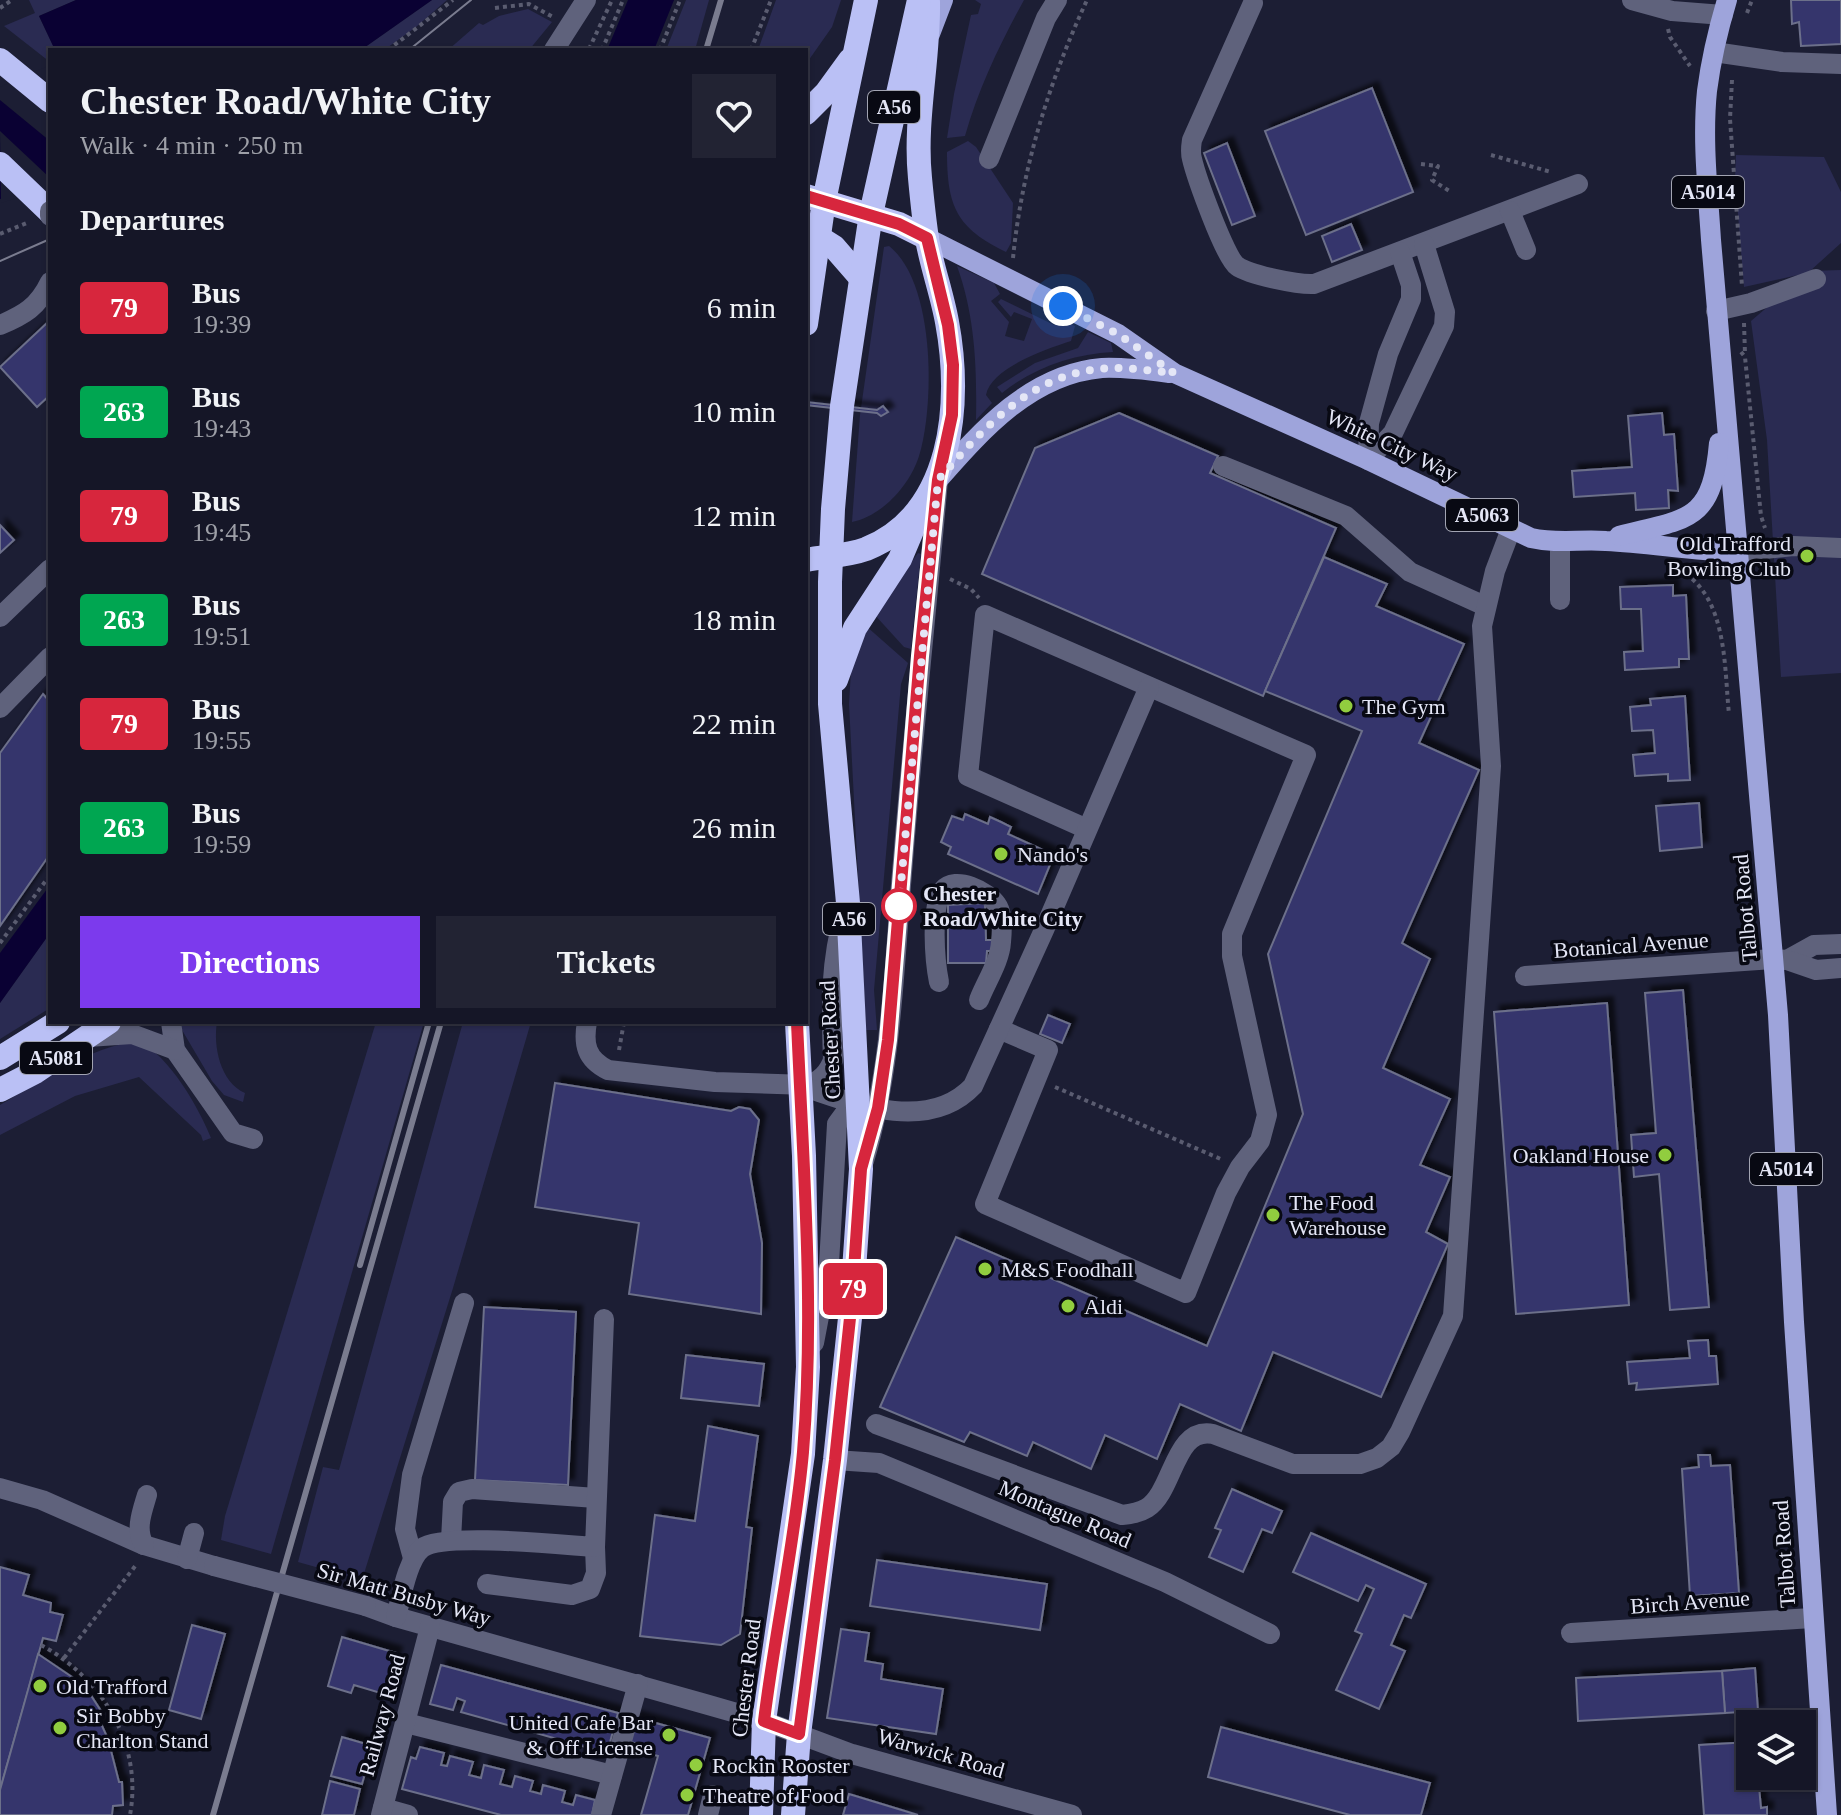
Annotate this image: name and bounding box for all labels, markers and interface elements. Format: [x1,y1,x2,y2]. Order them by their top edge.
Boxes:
button: heart [692,74,776,158]
text: Chester Road/White City [80,80,491,122]
road number: A56 [868,91,920,123]
text: Walk · 4 min · 250 m [80,131,303,160]
road number: A5014 [1672,176,1744,208]
text: Departures [80,203,224,236]
text: Bus [192,276,240,309]
your location [1043,286,1083,326]
text: 6 min [707,291,776,324]
text: 79 [110,292,138,323]
text: 19:39 [192,310,251,339]
text: Bus [192,380,240,413]
text: 10 min [692,395,776,428]
text: 263 [103,396,145,427]
street label: White City Way [1322,404,1462,486]
text: 19:43 [192,414,251,443]
text: Bus [192,484,240,517]
text: 12 min [692,499,776,532]
road number: A5063 [1446,499,1518,531]
text: 79 [110,500,138,531]
text: 19:45 [192,518,251,547]
place label: Old Trafford Bowling Club [1667,531,1791,581]
marker: Old Trafford Bowling Club [1798,547,1816,565]
text: Bus [192,588,240,621]
text: 18 min [692,603,776,636]
text: 263 [103,604,145,635]
text: 19:51 [192,622,251,651]
text: Bus [192,692,240,725]
place label: The Gym [1362,694,1446,719]
marker: The Gym [1337,697,1355,715]
text: 22 min [692,707,776,740]
text: 79 [110,708,138,739]
text: 19:55 [192,726,251,755]
text: Bus [192,796,240,829]
text: 26 min [692,811,776,844]
text: 263 [103,812,145,843]
text: 19:59 [192,830,251,859]
place label: Nando's [1017,842,1088,867]
marker: Nando's [992,845,1010,863]
street label: Talbot Road [1728,853,1762,963]
place label: Chester Road/White City [923,881,1083,931]
marker: Chester Road/White City [882,889,916,923]
road number: A56 [823,903,875,935]
button: Directions [80,916,420,1008]
button: Tickets [436,916,776,1008]
street label: Botanical Avenue [1553,927,1709,963]
street label: Chester Road [814,980,846,1100]
road number: A5081 [20,1042,92,1074]
place label: Oakland House [1513,1143,1649,1168]
marker: Oakland House [1656,1146,1674,1164]
road number: A5014 [1750,1153,1822,1185]
place label: The Food Warehouse [1289,1190,1386,1240]
marker: The Food Warehouse [1264,1206,1282,1224]
place label: M&S Foodhall [1001,1257,1134,1282]
marker: M&S Foodhall [976,1260,994,1278]
line badge: 79 [817,1263,889,1315]
text: 79 [839,1273,867,1304]
place label: Aldi [1084,1294,1123,1319]
marker: Aldi [1059,1297,1077,1315]
street label: Montague Road [995,1475,1135,1553]
street label: Talbot Road [1768,1499,1800,1609]
street label: Sir Matt Busby Way [314,1557,494,1631]
street label: Birch Avenue [1629,1585,1751,1619]
street label: Chester Road [726,1617,766,1739]
street label: Railway Road [354,1651,410,1779]
place label: Old Trafford [56,1674,167,1699]
marker: Old Trafford [31,1677,49,1695]
place label: Sir Bobby Charlton Stand [76,1703,209,1753]
place label: United Cafe Bar & Off License [509,1710,654,1760]
map controls [1736,1710,1816,1790]
button: layers [1736,1710,1816,1790]
marker: Sir Bobby Charlton Stand [51,1719,69,1737]
street label: Warwick Road [875,1723,1007,1783]
marker: United Cafe Bar & Off License [660,1726,678,1744]
place label: Rockin Rooster [712,1753,850,1778]
marker: Rockin Rooster [687,1756,705,1774]
place label: Theatre of Food [703,1783,845,1808]
marker: Theatre of Food [678,1786,696,1804]

